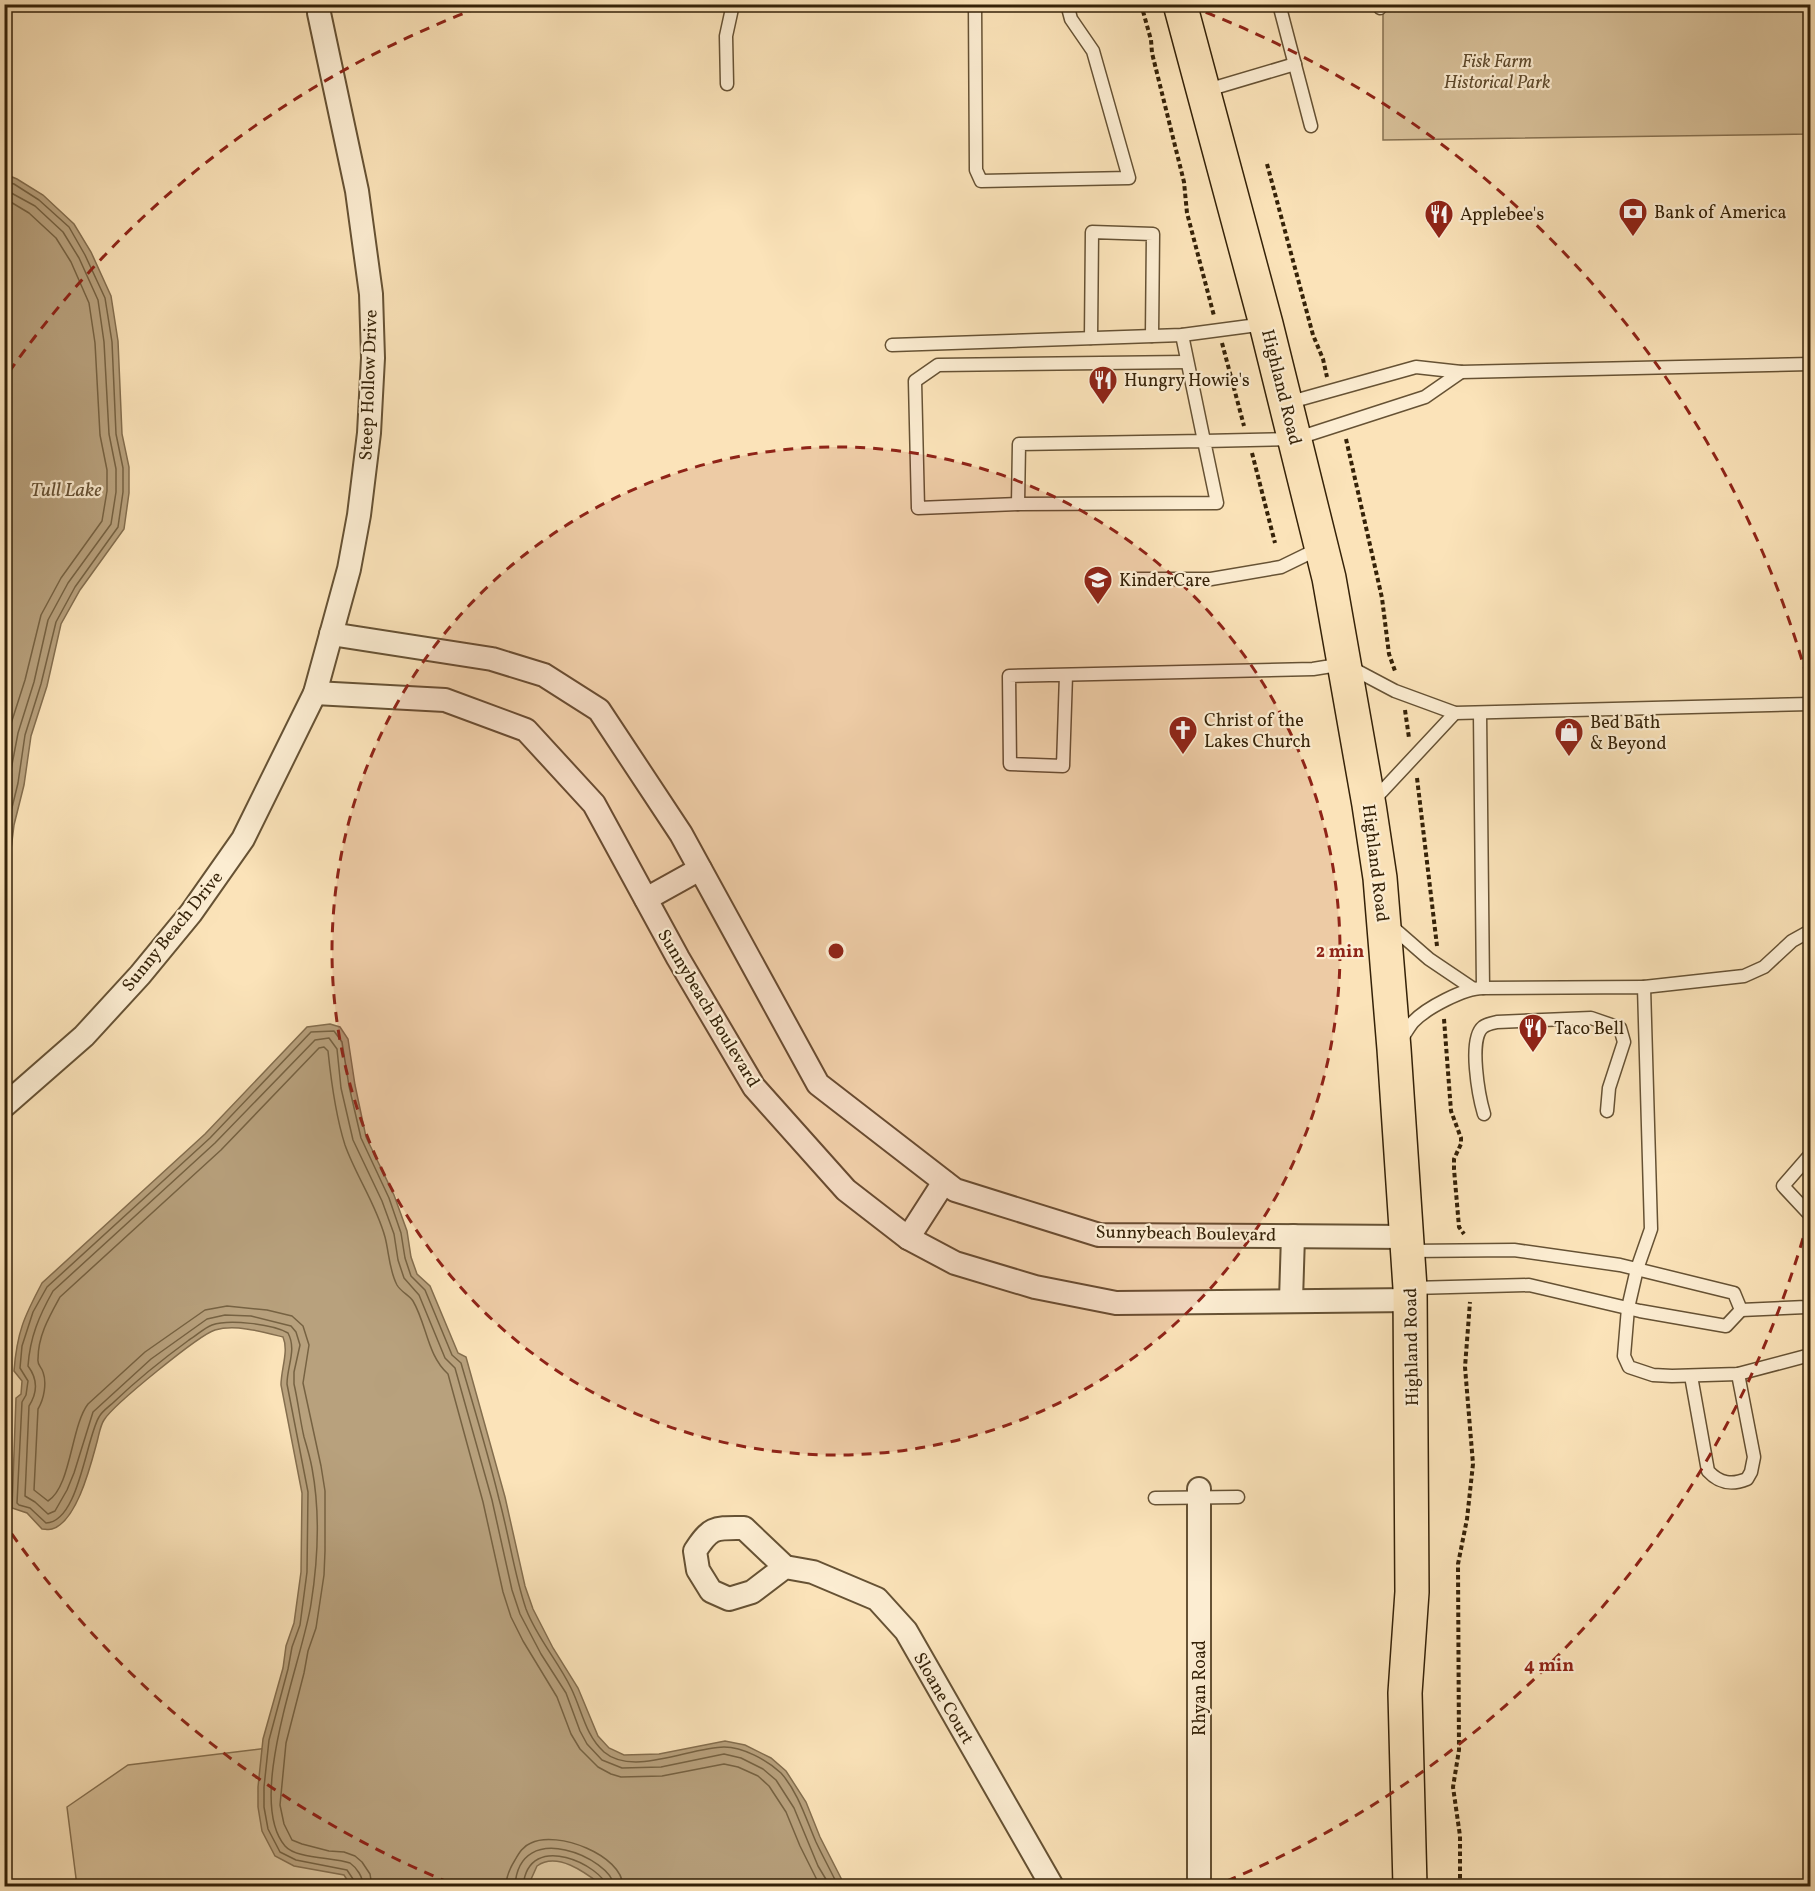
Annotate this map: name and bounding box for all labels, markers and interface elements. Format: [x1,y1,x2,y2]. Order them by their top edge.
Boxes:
park label: Fisk Farm Historical Park [1444,50,1550,96]
bank icon: Bank of America [1617,196,1649,238]
restaurant icon: Applebee's [1423,198,1455,240]
place label: Bank of America [1654,201,1787,226]
place label: Applebee's [1460,203,1544,228]
street label: Steep Hollow Drive [354,309,385,461]
street label: Highland Road [1254,327,1307,448]
restaurant icon: Hungry Howie's [1087,364,1119,406]
place label: Hungry Howie's [1124,369,1250,394]
water label: Tull Lake [31,477,102,505]
school or university icon: KinderCare [1082,564,1114,606]
place label: KinderCare [1119,569,1210,594]
place label: Christ of the Lakes Church [1204,709,1311,755]
place label: Bed Bath & Beyond [1590,711,1667,757]
church icon: Christ of the Lakes Church [1167,714,1199,756]
shop icon: Bed Bath & Beyond [1553,716,1585,758]
street label: Highland Road [1355,803,1394,923]
street label: Sunny Beach Drive [117,866,230,997]
street label: Sunnybeach Boulevard [650,925,765,1093]
text: 2 min [1316,940,1364,965]
centre of rings [826,941,846,961]
restaurant icon: Taco Bell [1517,1012,1549,1054]
place label: Taco Bell [1554,1017,1624,1042]
street label: Sunnybeach Boulevard [1095,1220,1277,1249]
street label: Highland Road [1399,1288,1426,1406]
street label: Rhyan Road [1188,1640,1213,1736]
street label: Sloane Court [906,1648,979,1749]
text: 4 min [1524,1654,1574,1679]

